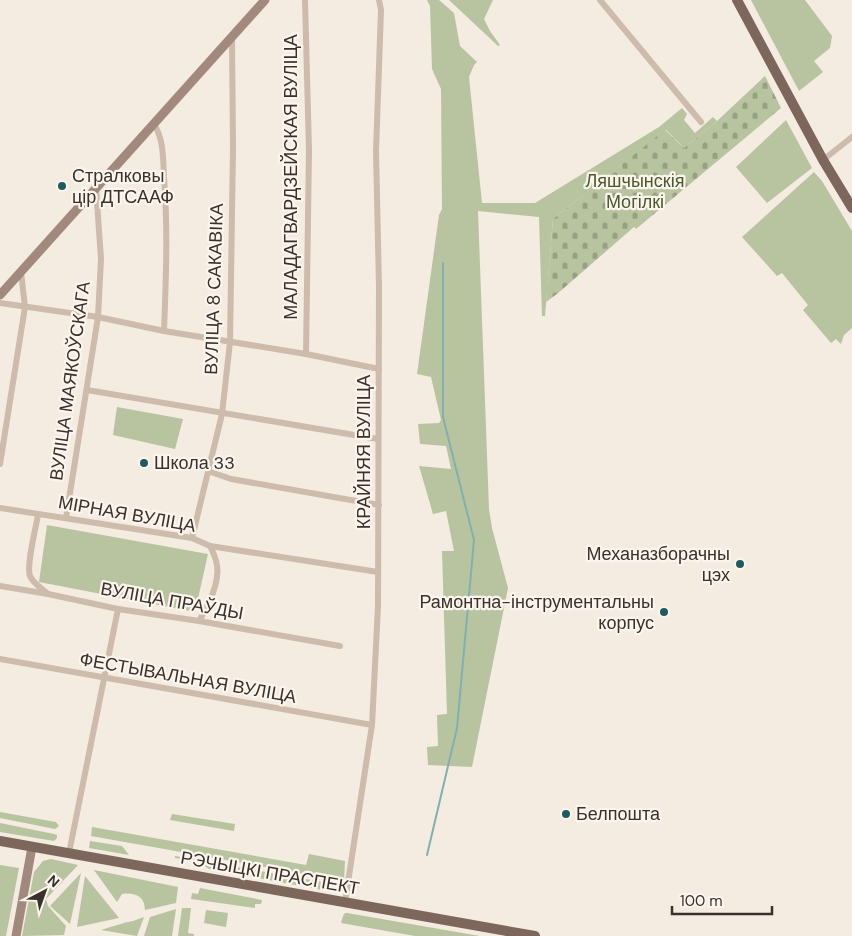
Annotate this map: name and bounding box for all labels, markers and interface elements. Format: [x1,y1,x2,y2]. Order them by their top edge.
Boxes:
street label: МАЛАДАГВАРДЗЕЙСКАЯ ВУЛІЦА [279,34,303,320]
place label: Стралковы цір ДТСААФ [72,164,174,209]
park label: Ляшчынскія Могілкі [586,169,684,214]
marker: Стралковы цір ДТСААФ [56,180,68,192]
street label: ВУЛІЦА 8 САКАВІКА [199,203,229,375]
street label: ВУЛІЦА МАЯКОЎСКАГА [44,280,96,482]
street label: КРАЙНЯЯ ВУЛІЦА [352,375,376,529]
place label: Школа 33 [154,451,235,475]
marker: Школа 33 [138,457,150,469]
street label: МІРНАЯ ВУЛІЦА [56,490,198,538]
place label: Механазборачны цэх [586,542,730,587]
marker: Механазборачны цэх [734,558,746,570]
street label: ВУЛІЦА ПРАЎДЫ [99,577,245,625]
place label: Рамонтна-інструментальны корпус [419,590,654,635]
marker: Рамонтна-інструментальны корпус [658,606,670,618]
street label: ФЕСТЫВАЛЬНАЯ ВУЛІЦА [78,647,298,709]
place label: Белпошта [576,802,661,826]
marker: Белпошта [560,808,572,820]
street label: РЭЧЫЦКІ ПРАСПЕКТ [179,845,361,901]
north arrow [20,866,70,916]
text: N [44,871,63,891]
scale bar [672,884,772,916]
text: 100 m [680,891,723,911]

